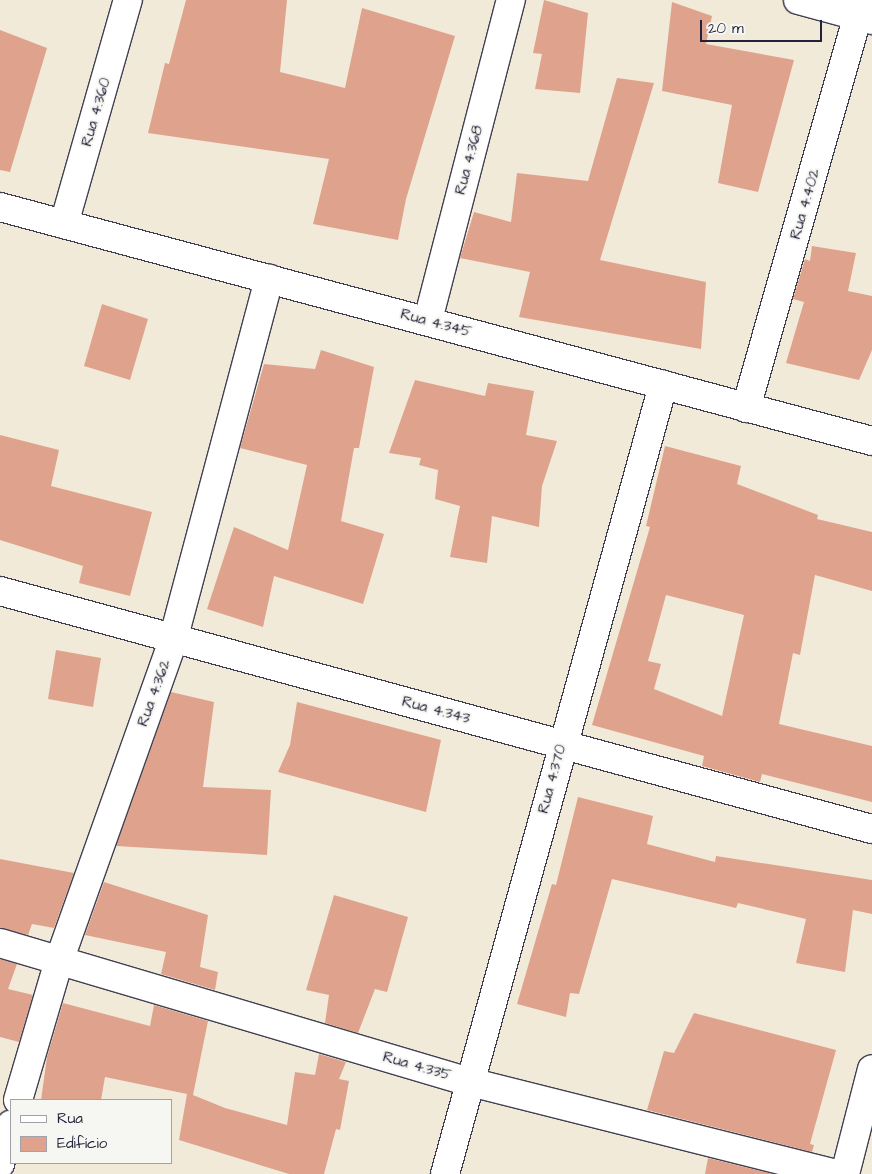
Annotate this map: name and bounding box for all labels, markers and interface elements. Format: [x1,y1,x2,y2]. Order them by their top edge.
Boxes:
scale bar [702,10,824,42]
text: 20 m [708,18,744,39]
street label: Rua 4.360 [78,76,114,148]
street label: Rua 4.368 [451,123,487,197]
street label: Rua 4.402 [786,167,824,241]
street label: Rua 4.345 [399,305,473,341]
street label: Rua 4.362 [134,657,174,729]
street label: Rua 4.343 [400,692,472,728]
street label: Rua 4.370 [534,743,570,815]
street label: Rua 4.335 [381,1048,453,1084]
legend [10,1099,172,1164]
text: Rua [57,1108,83,1129]
text: Edifício [57,1133,107,1154]

